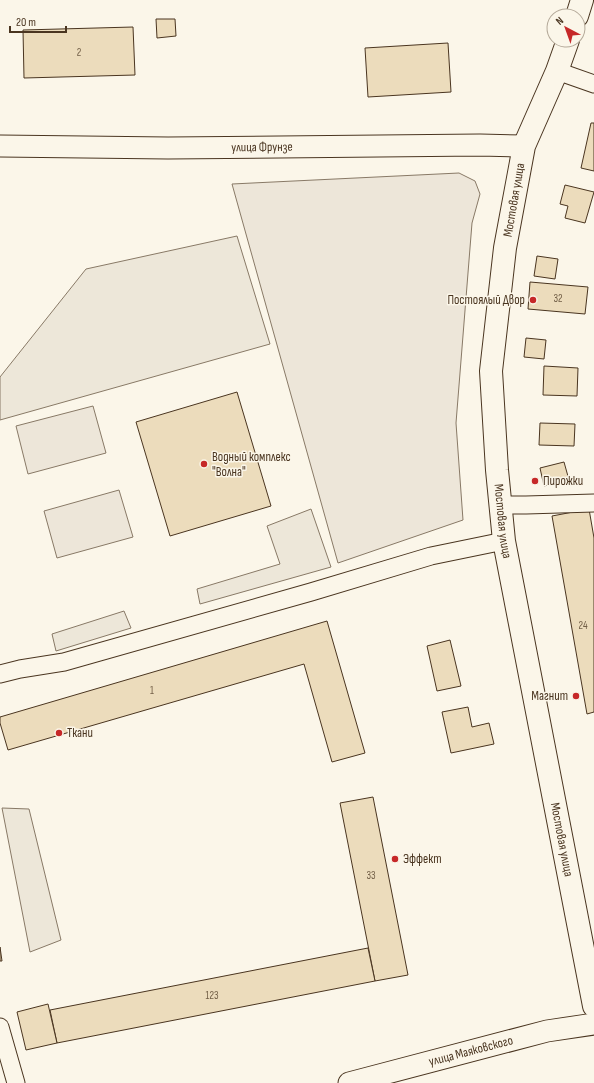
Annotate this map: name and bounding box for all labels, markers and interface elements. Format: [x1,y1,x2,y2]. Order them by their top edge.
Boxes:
scale bar [10,8,66,34]
north arrow [546,8,586,48]
text: N [553,14,566,28]
text: 20 m [16,15,36,30]
house number: 2 [77,46,82,59]
street label: улица Фрунзе [231,139,293,155]
street label: Мостовая улица [500,162,528,238]
place label: Постоялый Двор [447,292,525,308]
house number: 32 [553,292,563,305]
marker: Постоялый Двор [528,295,538,305]
place label: Водный комплекс "Волна" [212,449,291,480]
marker: Водный комплекс "Волна" [199,459,209,469]
place label: Пирожки [543,473,583,489]
marker: Пирожки [530,476,540,486]
street label: Мостовая улица [490,483,515,560]
house number: 24 [578,619,588,632]
house number: 1 [150,684,154,697]
place label: Магнит [531,688,568,704]
marker: Магнит [571,691,581,701]
place label: Ткани [67,725,93,741]
marker: Ткани [54,728,64,738]
street label: Мостовая улица [547,801,577,878]
place label: Эффект [403,851,442,867]
marker: Эффект [390,854,400,864]
house number: 33 [366,869,376,882]
house number: 123 [205,989,219,1002]
street label: улица Маяковского [427,1032,515,1070]

